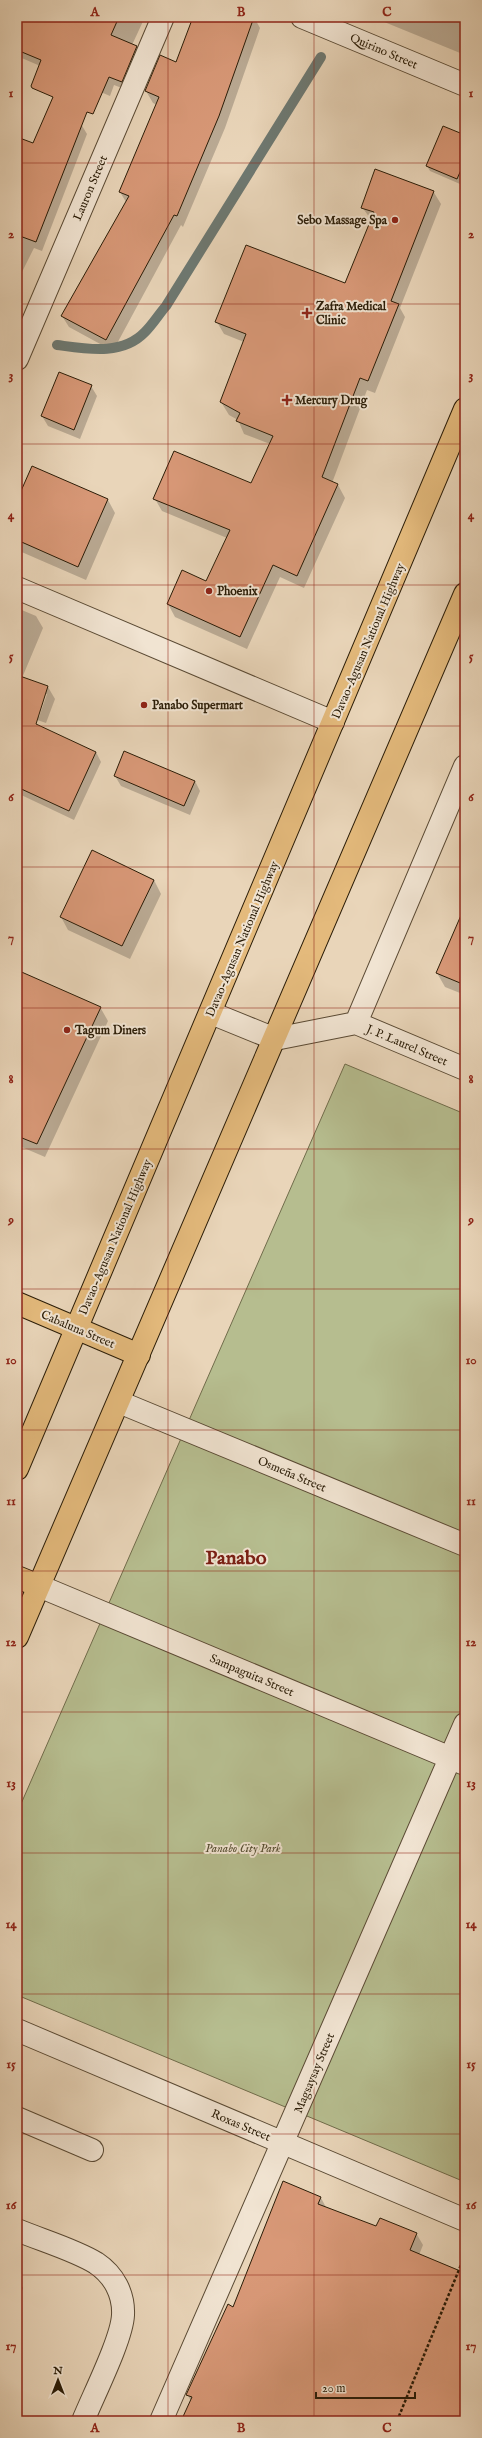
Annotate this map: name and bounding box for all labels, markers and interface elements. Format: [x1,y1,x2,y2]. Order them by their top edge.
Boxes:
text: A [90,4,101,21]
text: B [237,4,246,21]
text: C [382,4,392,21]
street label: Quirino Street [348,30,420,72]
text: 1 [9,85,14,102]
text: 1 [469,85,474,102]
street label: Lauron Street [70,153,111,223]
place label: Sebo Massage Spa [297,213,388,229]
marker: Sebo Massage Spa [390,215,400,225]
text: 2 [8,226,14,243]
text: 2 [468,226,474,243]
place label: Zafra Medical Clinic [316,299,387,328]
marker: Zafra Medical Clinic [301,307,313,319]
text: 3 [9,367,14,384]
text: 3 [469,367,474,384]
place label: Mercury Drug [295,393,368,409]
marker: Mercury Drug [282,395,292,405]
text: 4 [8,507,15,524]
text: 4 [468,507,475,524]
street label: Davao-Agusan National Highway [329,561,408,721]
place label: Phoenix [217,584,258,599]
marker: Phoenix [204,586,214,596]
text: 5 [9,648,14,665]
text: 5 [469,648,474,665]
place label: Panabo Supermart [152,698,244,714]
marker: Panabo Supermart [139,700,149,710]
text: 6 [8,789,14,806]
text: 6 [468,789,474,806]
street label: Davao-Agusan National Highway [203,859,282,1019]
text: 7 [8,930,14,947]
text: 7 [468,930,474,947]
street label: J. P. Laurel Street [362,1021,450,1070]
place label: Tagum Diners [74,1023,147,1039]
marker: Tagum Diners [62,1025,72,1035]
text: 8 [8,1071,14,1088]
text: 8 [468,1071,474,1088]
street label: Davao-Agusan National Highway [76,1157,155,1317]
text: 9 [7,1212,14,1229]
text: 9 [467,1212,474,1229]
street label: Cabaluna Street [39,1307,117,1352]
text: 10 [5,1352,17,1369]
text: 10 [465,1352,477,1369]
street label: Osmeña Street [255,1453,328,1496]
text: 11 [6,1493,16,1510]
text: 11 [466,1493,476,1510]
district label: Panabo [206,1546,267,1571]
text: 12 [6,1634,16,1651]
text: 12 [466,1634,476,1651]
street label: Sampaguita Street [207,1651,296,1701]
text: 13 [6,1775,16,1792]
text: 13 [466,1775,476,1792]
park label: Panabo City Park [205,1841,281,1856]
text: 14 [5,1916,17,1933]
text: 14 [465,1916,477,1933]
street label: Magsaysay Street [291,2031,338,2116]
text: 15 [6,2056,16,2073]
text: 15 [466,2056,476,2073]
street label: Roxas Street [209,2106,273,2145]
text: 16 [6,2197,17,2214]
text: 16 [466,2197,477,2214]
text: 17 [6,2338,16,2355]
text: 17 [466,2338,476,2355]
north arrow [38,2360,78,2400]
text: N [52,2364,63,2378]
scale bar [316,2374,415,2400]
text: 20 m [322,2381,345,2396]
text: A [90,2420,101,2437]
text: B [237,2420,246,2437]
text: C [382,2420,392,2437]

